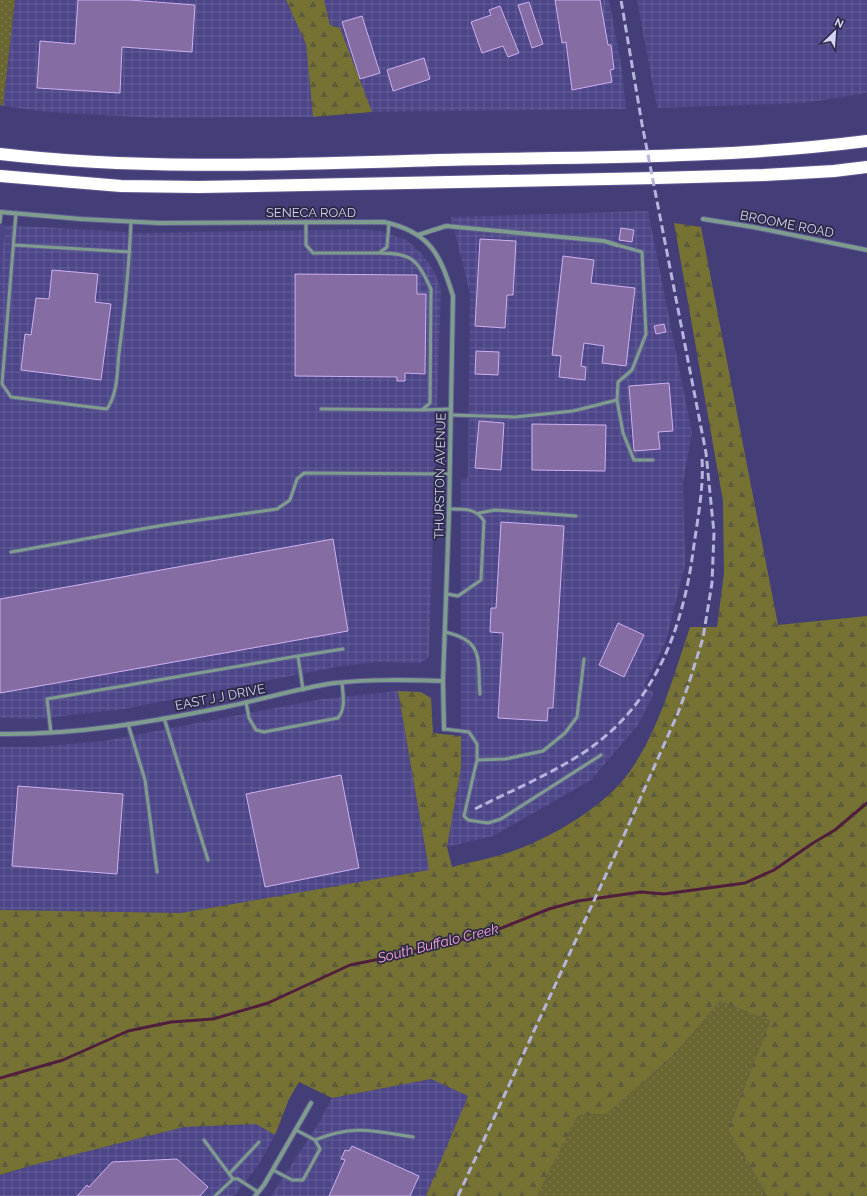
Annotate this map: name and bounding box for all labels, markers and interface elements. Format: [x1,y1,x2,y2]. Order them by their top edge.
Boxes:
north arrow [815,12,855,52]
text: N [832,16,846,31]
street label: SENECA ROAD [266,205,356,220]
street label: BROOME ROAD [739,208,835,240]
street label: THURSTON AVENUE [431,413,449,539]
street label: EAST J J DRIVE [174,681,266,713]
water label: South Buffalo Creek [375,920,501,966]

